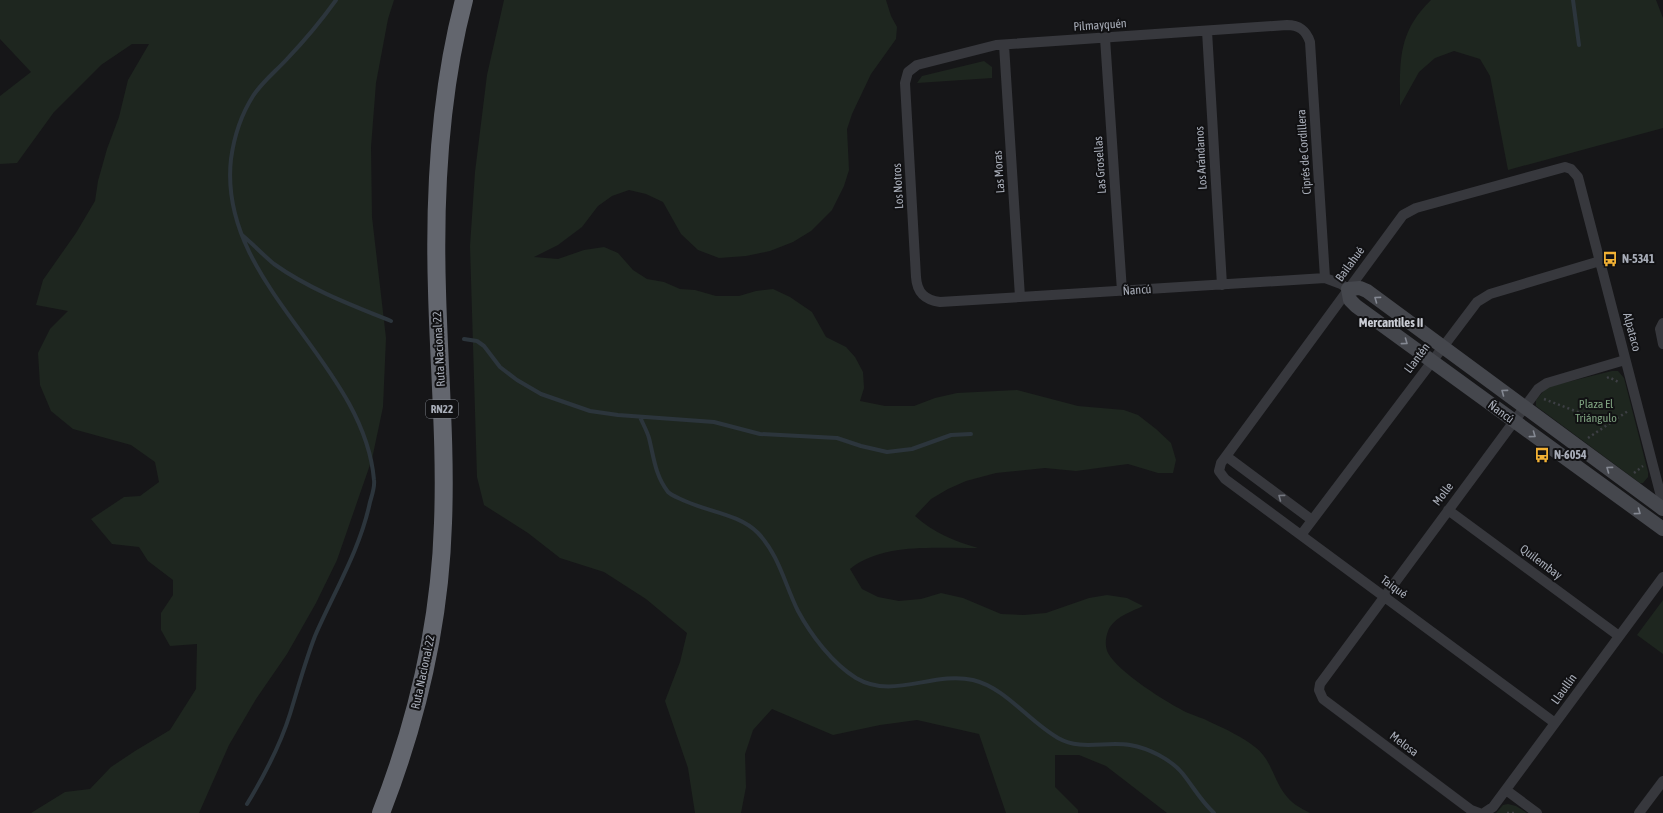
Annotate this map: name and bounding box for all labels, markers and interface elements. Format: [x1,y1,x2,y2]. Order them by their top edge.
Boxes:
street label: Pilmayquén [1073,16,1127,34]
street label: Ciprés de Cordillera [1294,109,1314,195]
street label: Los Arándanos [1192,126,1210,190]
street label: Las Grosellas [1091,136,1109,194]
street label: Las Moras [991,150,1007,194]
street label: Los Notros [890,163,906,209]
street label: Bailahué [1333,244,1367,284]
bus stop icon: N-5341 [1601,250,1619,268]
place label: N-5341 [1622,252,1655,266]
street label: Ñancú [1122,282,1152,298]
one-way arrow [1374,297,1381,304]
street label: Ruta Nacional 22 [430,311,448,387]
street label: Alpataco [1620,311,1644,353]
district label: Mercantiles II [1359,315,1423,330]
one-way arrow [1401,337,1408,344]
street label: Llantén [1401,340,1433,376]
one-way arrow [1502,390,1509,397]
park label: Plaza El Triángulo [1575,397,1617,425]
street label: Ñancú [1485,398,1517,426]
road number: RN22 [426,400,458,418]
one-way arrow [1529,431,1536,438]
bus stop icon: N-6054 [1533,446,1551,464]
place label: N-6054 [1554,448,1587,462]
one-way arrow [1606,467,1613,474]
street label: Molle [1430,480,1456,508]
one-way arrow [1278,495,1285,502]
one-way arrow [1634,507,1641,515]
street label: Quilembay [1517,542,1565,582]
street label: Taiqué [1378,573,1410,601]
street label: Ruta Nacional 22 [408,634,438,710]
street label: Llaullín [1548,671,1580,707]
street label: Melosa [1387,729,1421,759]

